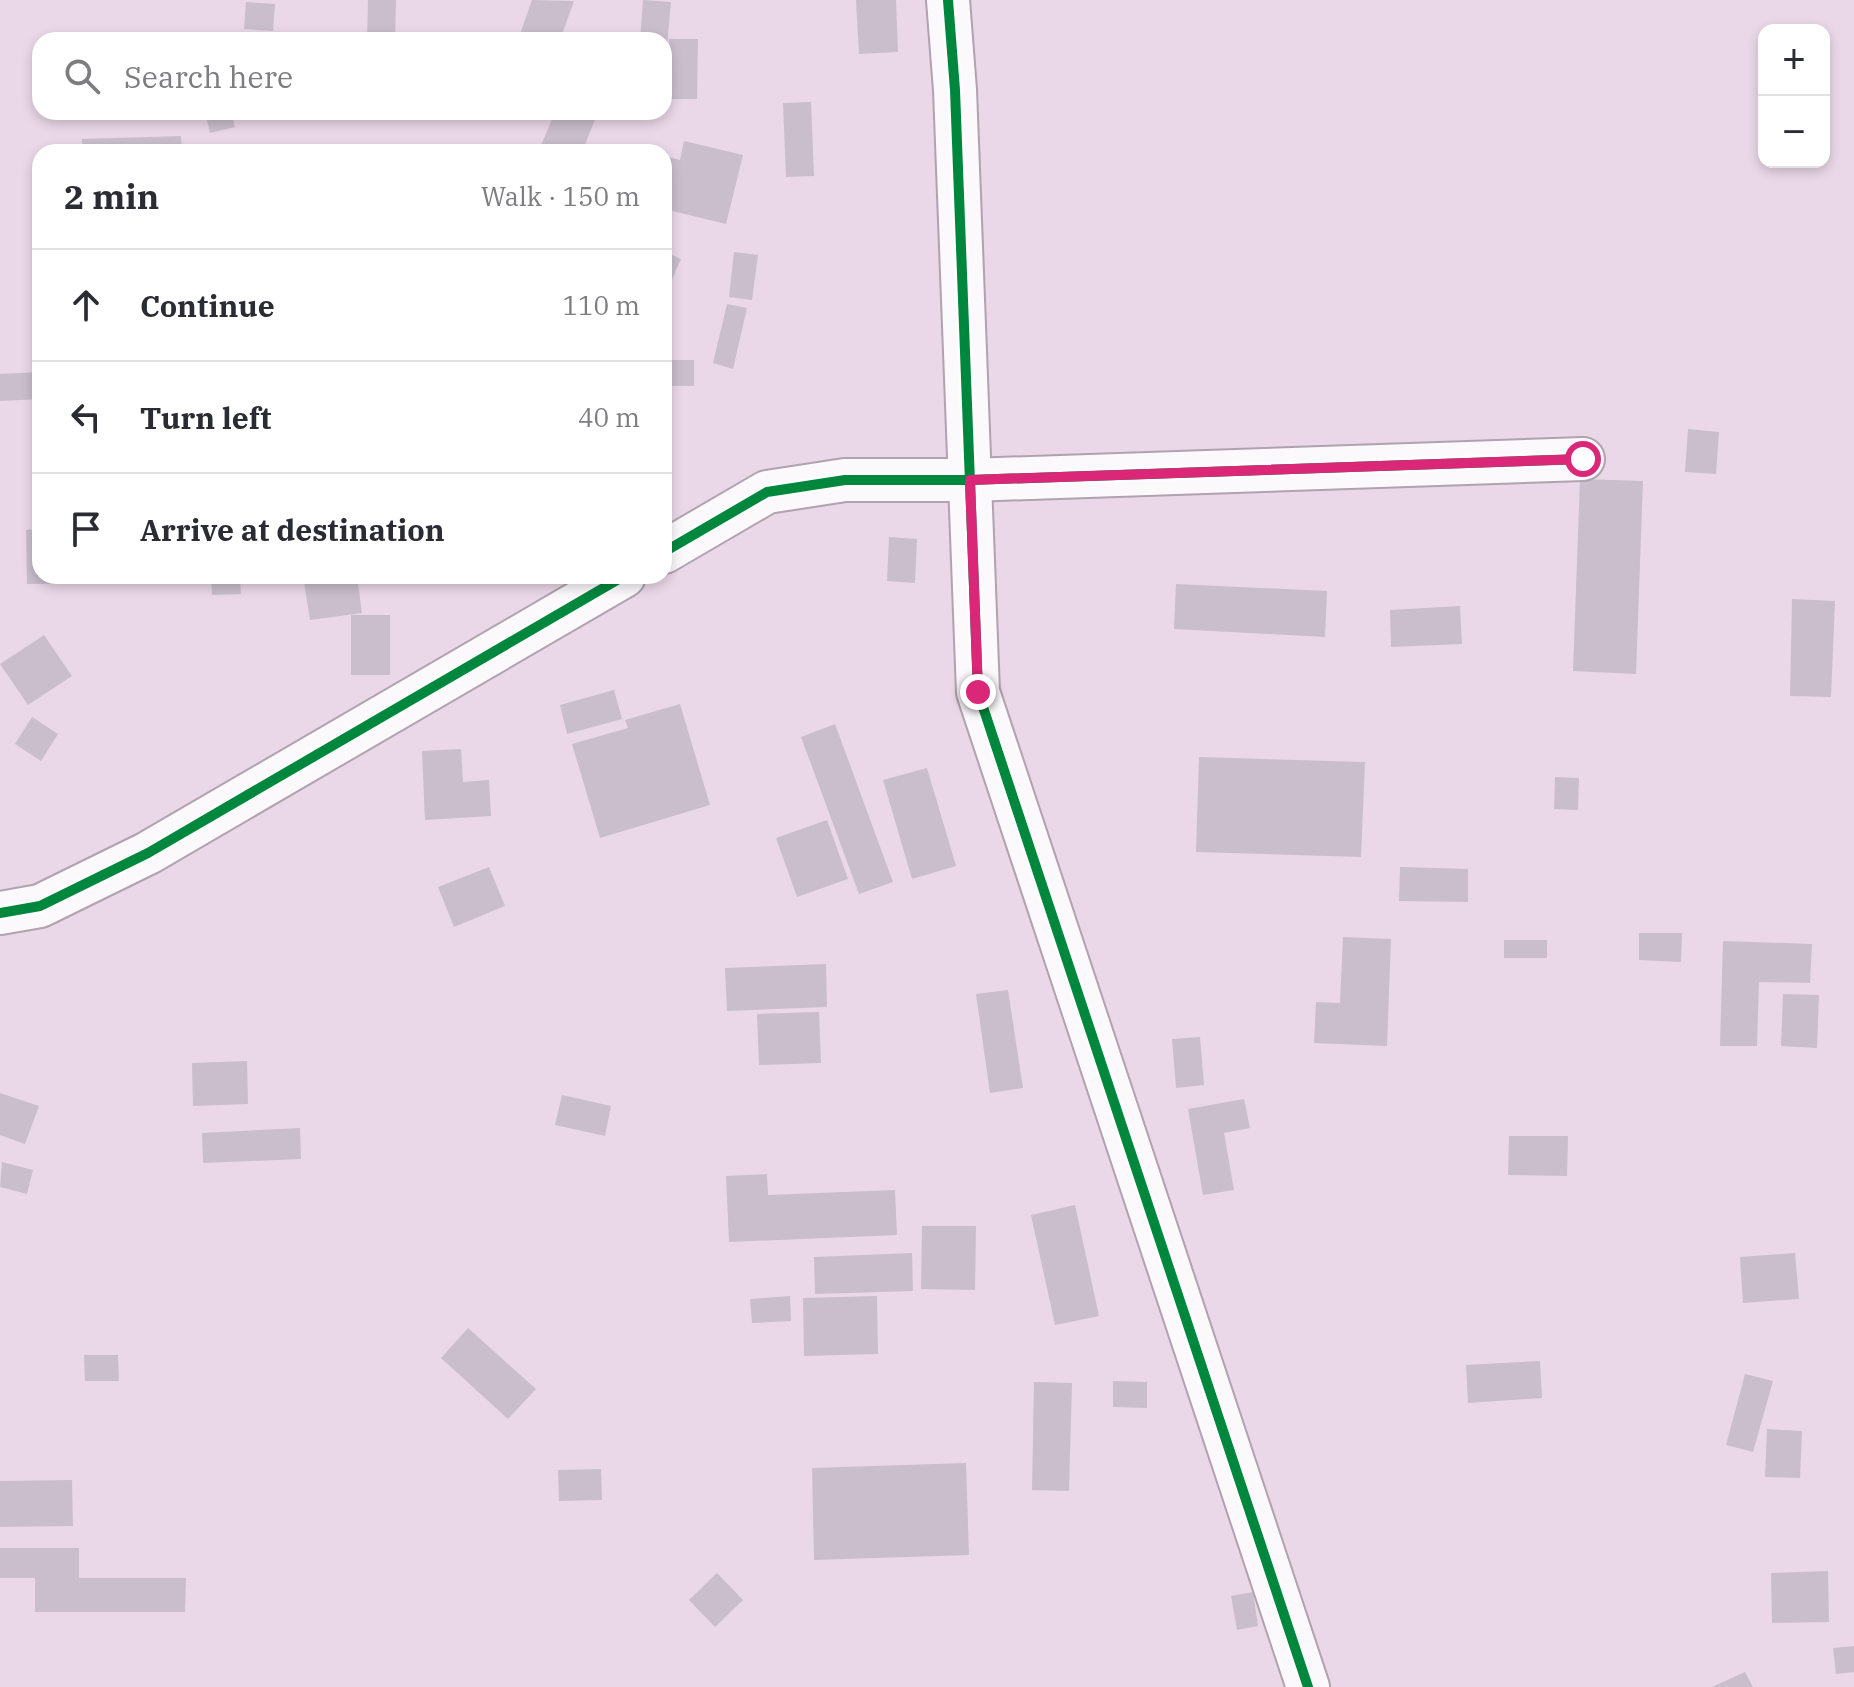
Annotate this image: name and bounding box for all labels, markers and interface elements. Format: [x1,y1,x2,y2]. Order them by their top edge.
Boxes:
map controls [1758,24,1830,168]
button: + [1758,24,1830,96]
search box [32,32,672,120]
icon: search [60,54,104,98]
text: Search here [124,57,293,96]
button: − [1758,96,1830,168]
text: 2 min [64,174,159,218]
text: Walk · 150 m [481,179,640,213]
icon: ahead [64,283,108,327]
text: Continue [140,286,275,325]
text: 110 m [562,288,640,322]
icon: left [64,395,108,439]
text: Turn left [140,398,272,437]
text: 40 m [578,400,640,434]
route start [1565,441,1601,477]
icon: arrive [64,507,108,551]
text: Arrive at destination [140,510,445,549]
route end [960,674,996,710]

